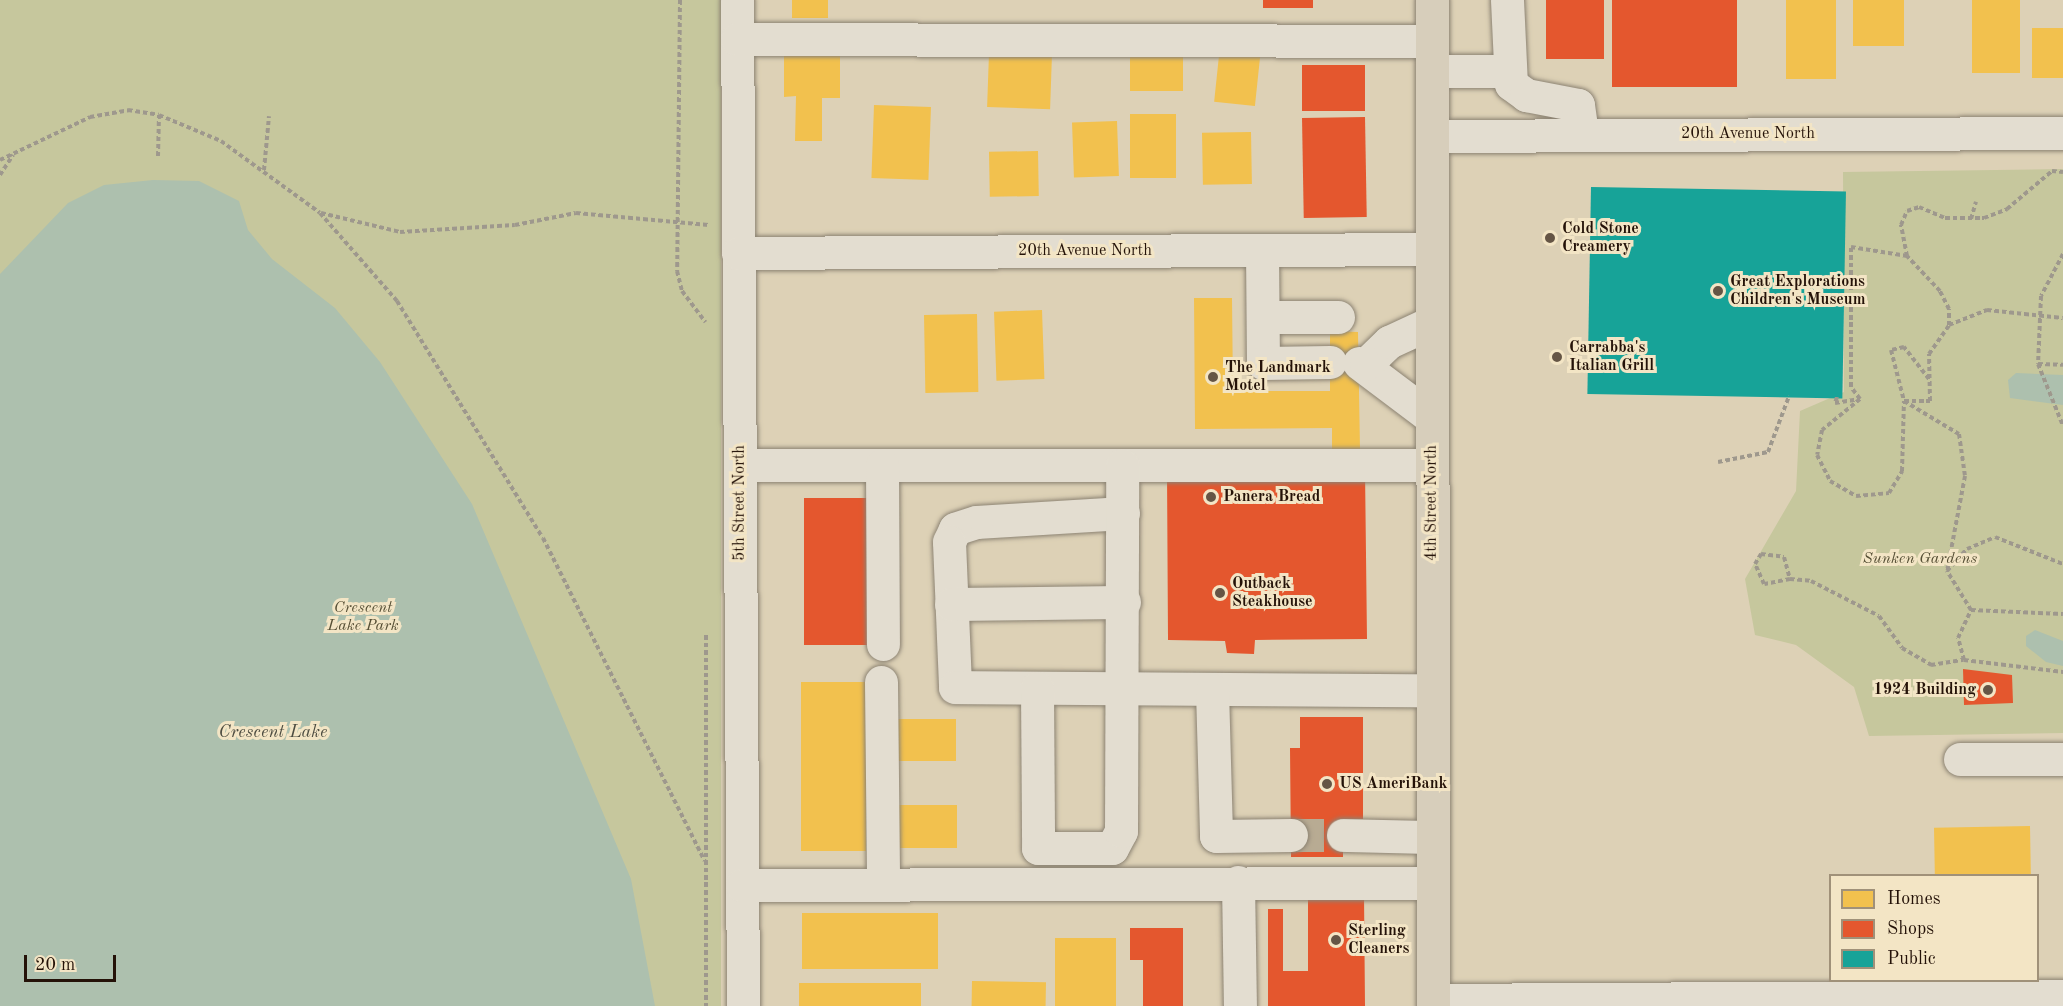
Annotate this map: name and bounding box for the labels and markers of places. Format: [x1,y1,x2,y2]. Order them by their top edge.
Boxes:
place label: Cold Stone Creamery [1562,219,1639,257]
marker: Cold Stone Creamery [1543,231,1557,245]
place label: Great Explorations Children's Museum [1730,272,1865,310]
marker: Great Explorations Children's Museum [1711,284,1725,298]
place label: Carrabba's Italian Grill [1569,338,1654,376]
marker: Carrabba's Italian Grill [1550,350,1564,364]
place label: The Landmark Motel [1225,358,1331,396]
marker: The Landmark Motel [1206,370,1220,384]
place label: Panera Bread [1223,487,1320,507]
marker: Panera Bread [1204,490,1218,504]
place label: Outback Steakhouse [1232,574,1313,612]
marker: Outback Steakhouse [1213,586,1227,600]
place label: 1924 Building [1873,680,1976,700]
marker: 1924 Building [1981,683,1995,697]
place label: US AmeriBank [1339,774,1448,794]
marker: US AmeriBank [1320,777,1334,791]
place label: Sterling Cleaners [1348,921,1409,959]
marker: Sterling Cleaners [1329,933,1343,947]

